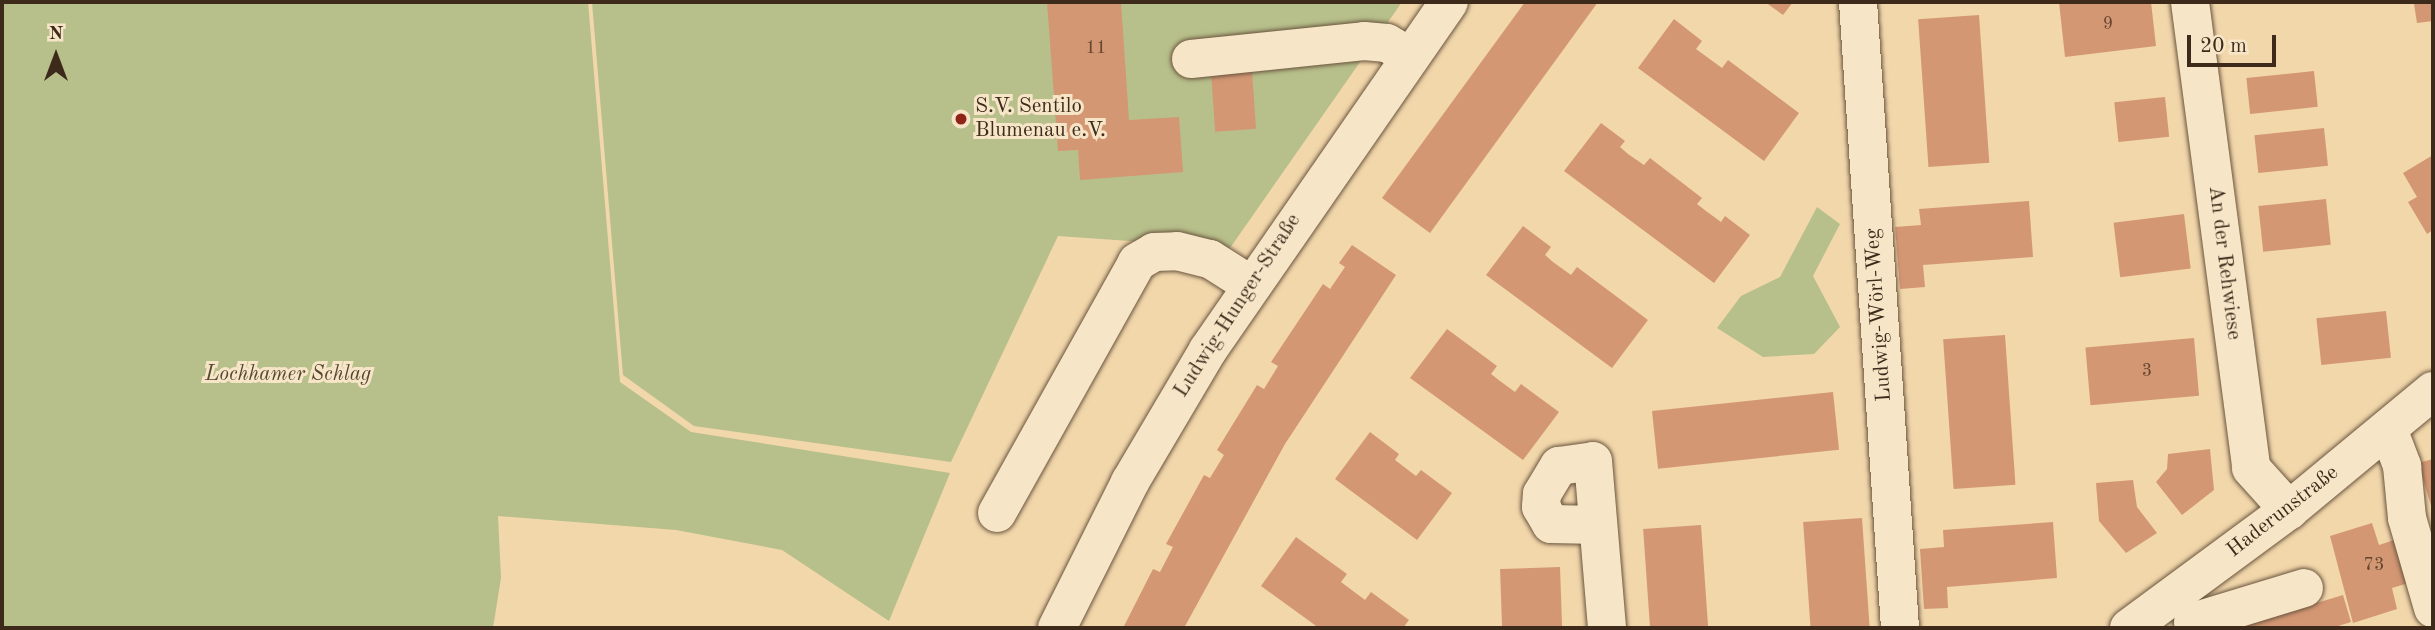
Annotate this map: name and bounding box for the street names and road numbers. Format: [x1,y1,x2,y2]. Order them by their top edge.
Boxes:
street label: An der Rehwiese [2202,185,2246,341]
street label: Ludwig-Hunger-Straße [1169,209,1307,403]
street label: Ludwig-Wörl-Weg [1860,228,1898,402]
street label: Haderunstraße [2222,461,2344,563]

